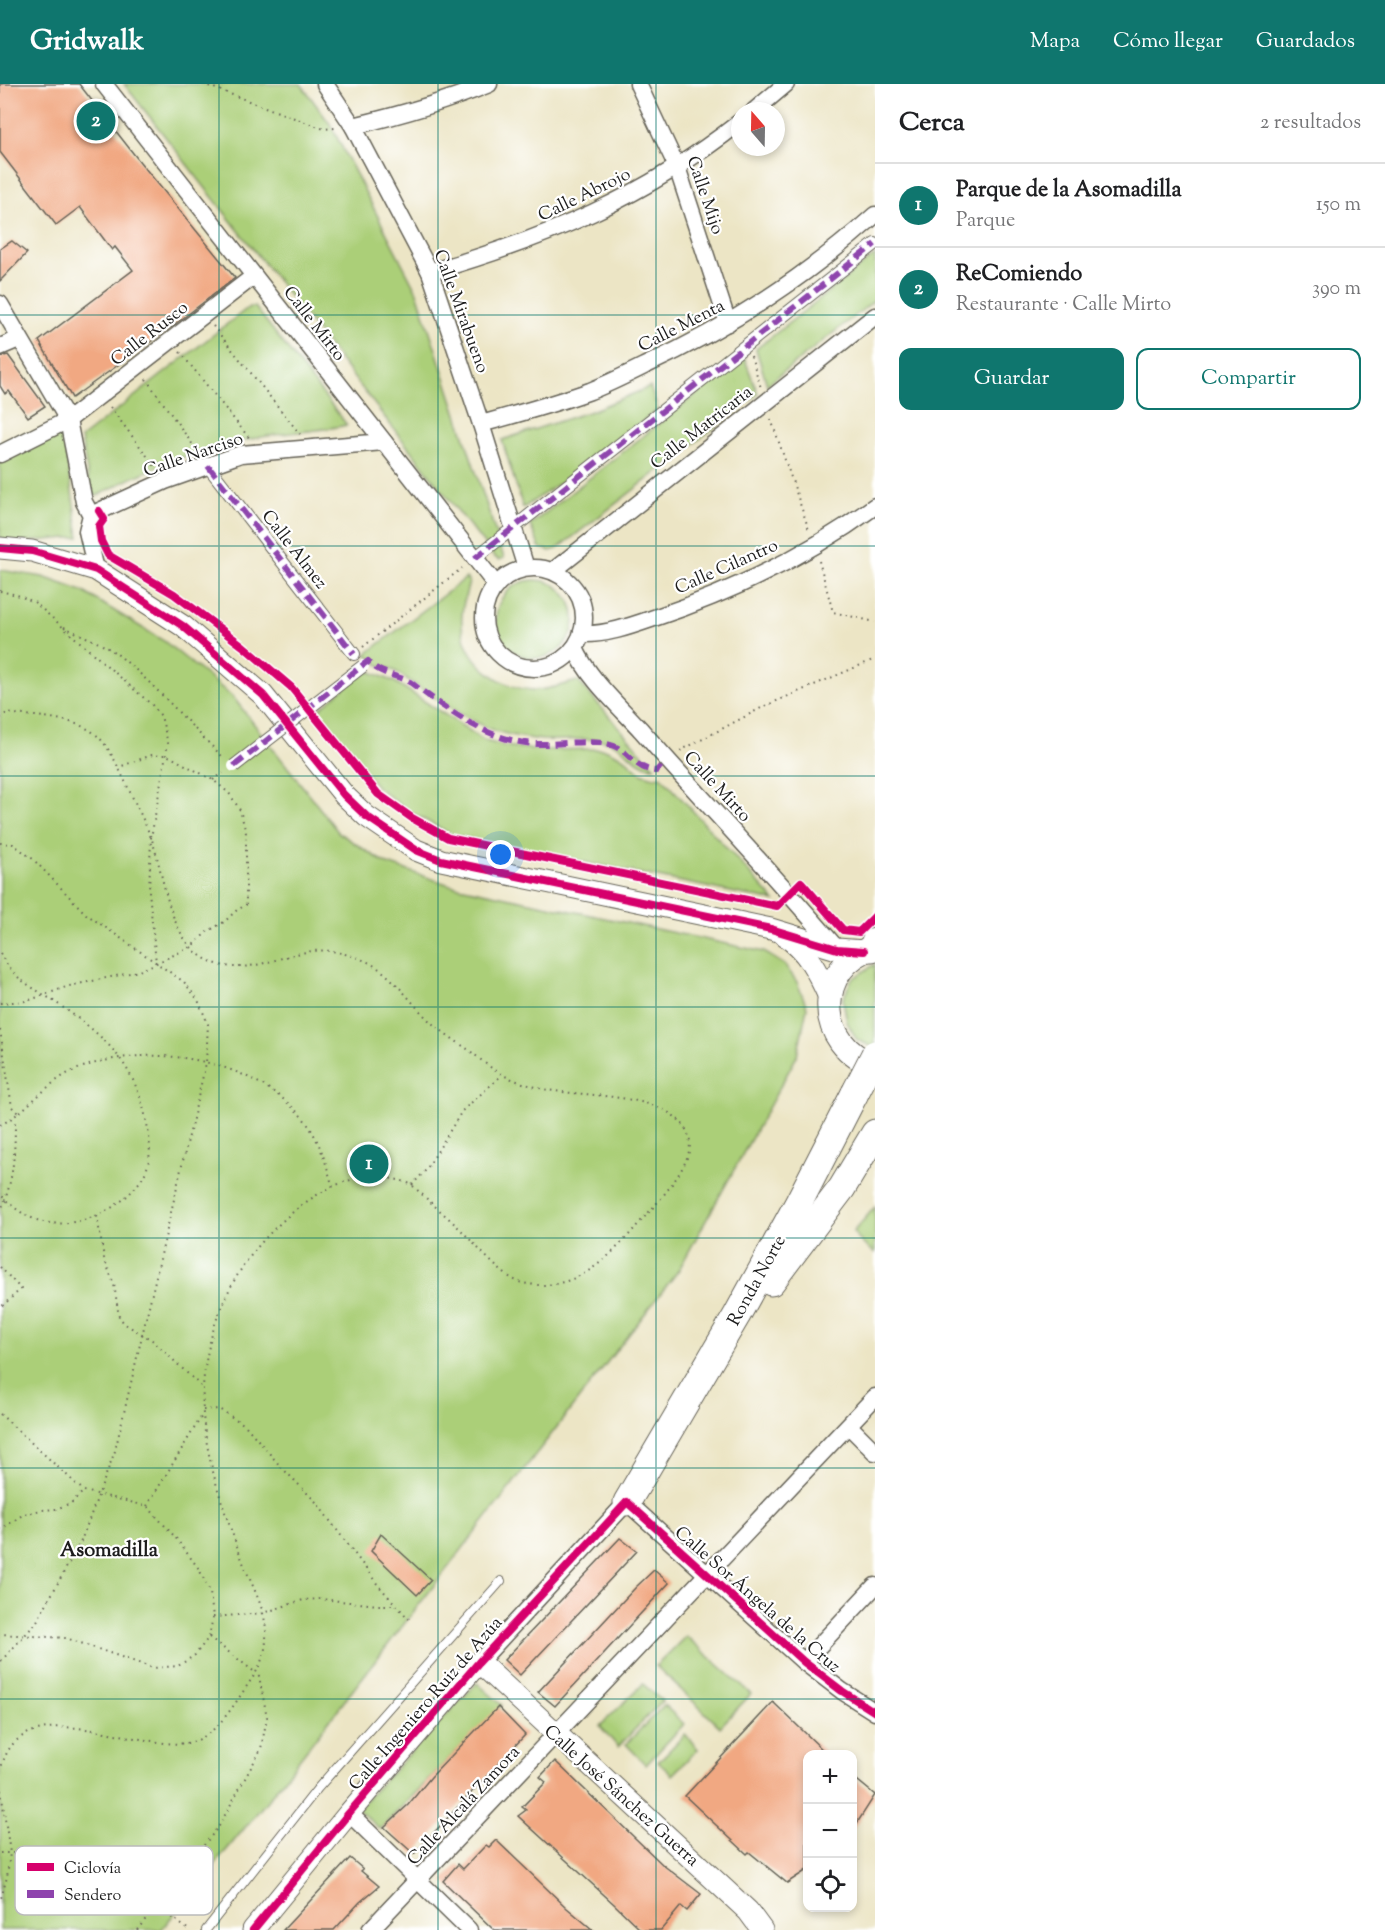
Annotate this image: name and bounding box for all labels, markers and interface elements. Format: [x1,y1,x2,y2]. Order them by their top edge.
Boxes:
text: Gridwalk [30,22,144,62]
text: Mapa [1030,27,1080,57]
text: Cómo llegar [1113,27,1223,57]
text: Guardados [1256,27,1355,57]
pin: 2 [76,99,116,144]
north arrow [731,102,785,156]
text: Cerca [899,105,965,142]
text: 2 resultados [1260,109,1361,138]
street label: Calle Mijo [679,153,730,238]
street label: Calle Abrojo [534,162,636,229]
text: Parque de la Asomadilla [956,175,1182,207]
text: 1 [915,191,922,220]
text: 150 m [1316,191,1361,220]
text: Parque [956,207,1015,236]
street label: Calle Mirabueno [426,246,495,377]
text: ReComiendo [956,259,1082,291]
text: 2 [914,275,923,304]
text: 390 m [1312,275,1361,304]
street label: Calle Mirto [276,281,351,367]
text: Restaurante · Calle Mirto [956,291,1171,320]
street label: Calle Menta [634,294,730,360]
street label: Calle Rusco [106,296,195,373]
button: Guardar [899,348,1124,410]
button: Compartir [1136,348,1361,410]
street label: Calle Matricaria [646,380,759,477]
street label: Calle Narciso [140,427,247,485]
street label: Calle Almez [254,505,333,595]
street label: Calle Cilantro [671,533,783,602]
street label: Calle Mirto [677,746,756,829]
your location [486,840,515,869]
pin: 1 [350,1142,388,1186]
street label: Ronda Norte [722,1231,793,1331]
street label: Calle Sor Ángela de la Cruz [668,1521,846,1680]
district label: Asomadilla [60,1537,159,1566]
street label: Calle Ingeniero Ruiz de Azúa [343,1611,510,1797]
street label: Calle José Sánchez Guerra [537,1719,704,1873]
street label: Calle Alcalá Zamora [402,1741,527,1872]
map controls [803,1750,857,1912]
button: + [803,1750,857,1804]
button: − [803,1804,857,1858]
legend [15,1846,213,1915]
text: Ciclovía [64,1858,122,1881]
button: locate [803,1858,857,1912]
text: Sendero [64,1885,122,1908]

